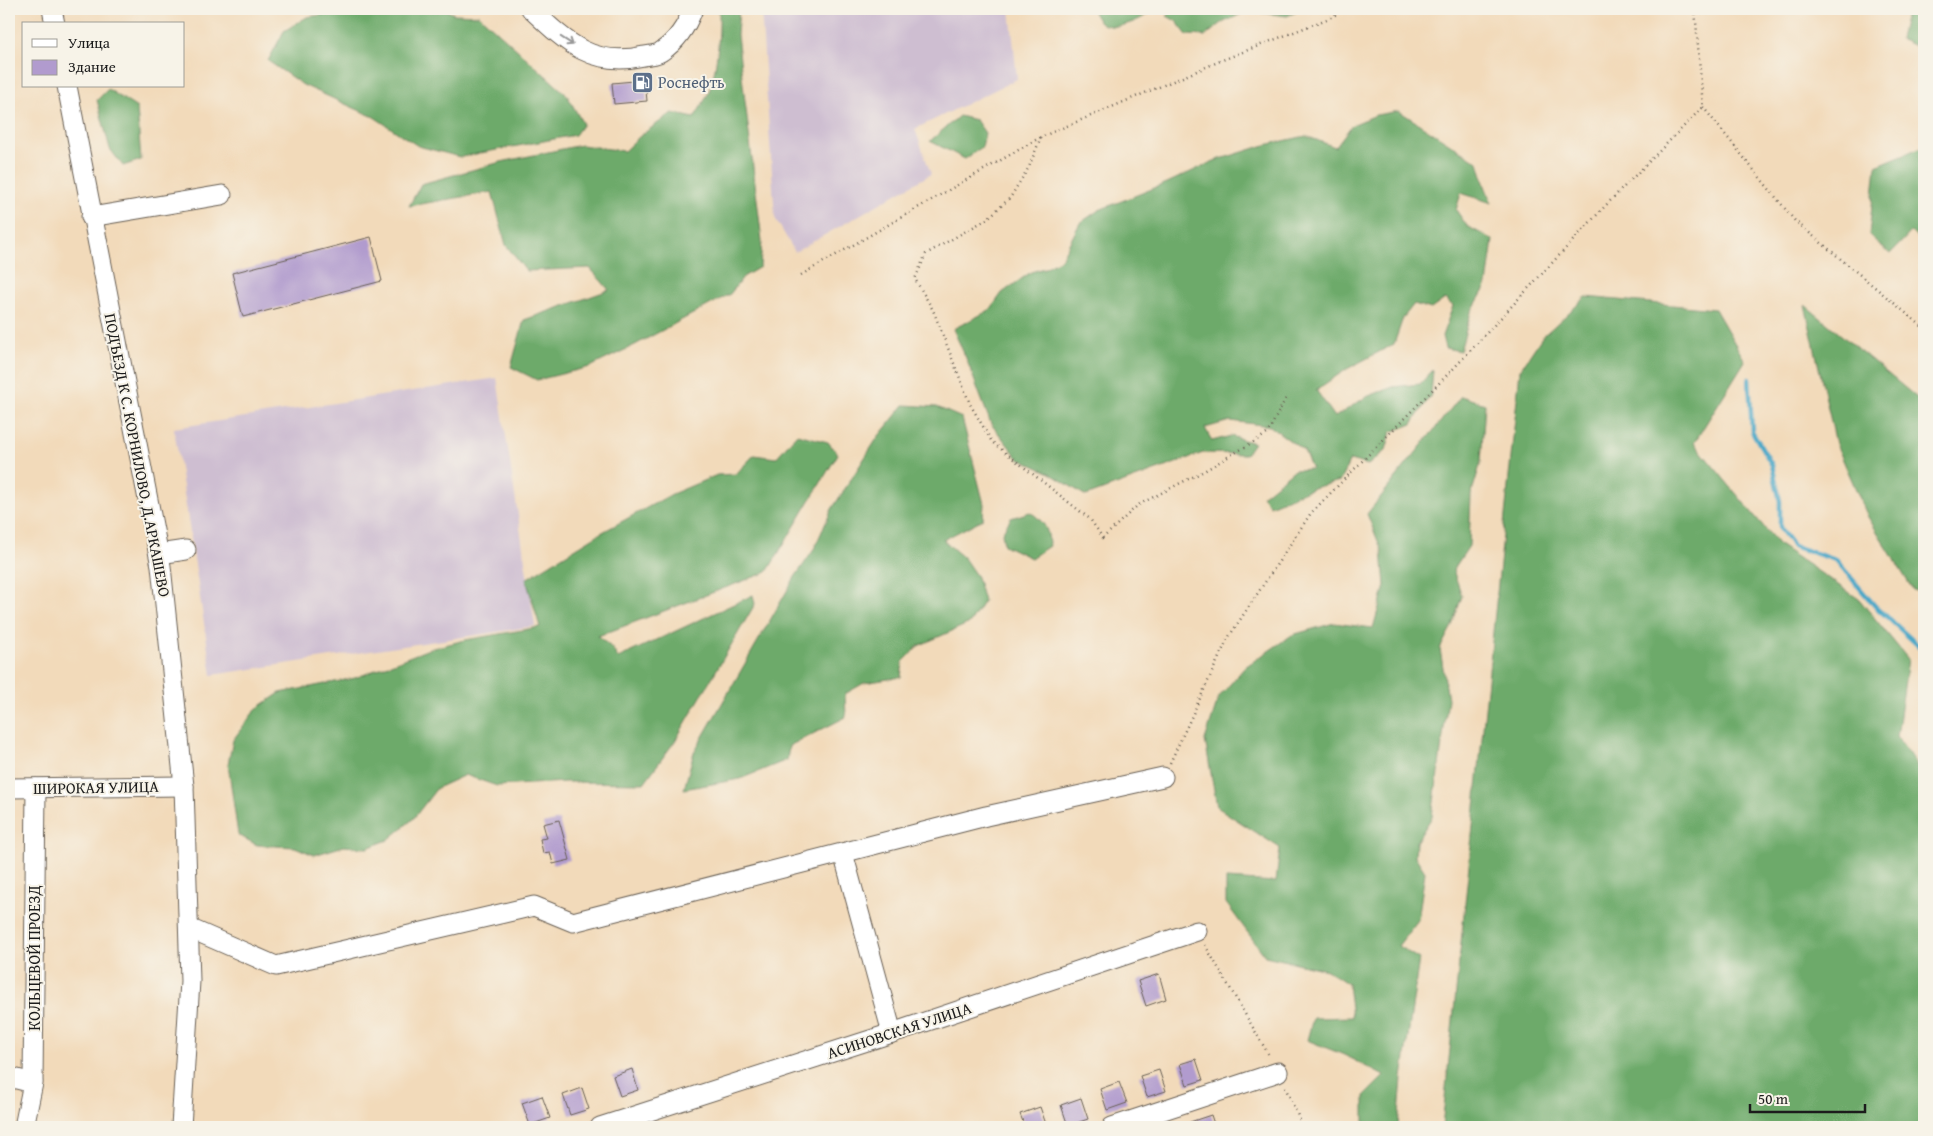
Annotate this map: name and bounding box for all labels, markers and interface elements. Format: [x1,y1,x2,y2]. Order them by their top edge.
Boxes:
legend [22,22,185,88]
text: Улица [68,32,111,53]
one-way arrow [560,36,574,46]
text: Здание [68,56,116,77]
fuel station icon: Роснефть [630,70,654,94]
place label: Роснефть [658,70,725,94]
street label: ПОДЪЕЗД К С. КОРНИЛОВО, Д.АРКАШЕВО [99,311,177,599]
street label: ШИРОКАЯ УЛИЦА [33,774,159,800]
street label: КОЛЬЦЕВОЙ ПРОЕЗД [22,885,46,1031]
street label: АСИНОВСКАЯ УЛИЦА [824,995,975,1065]
scale bar [1750,1081,1866,1113]
text: 50 m [1758,1088,1789,1109]

